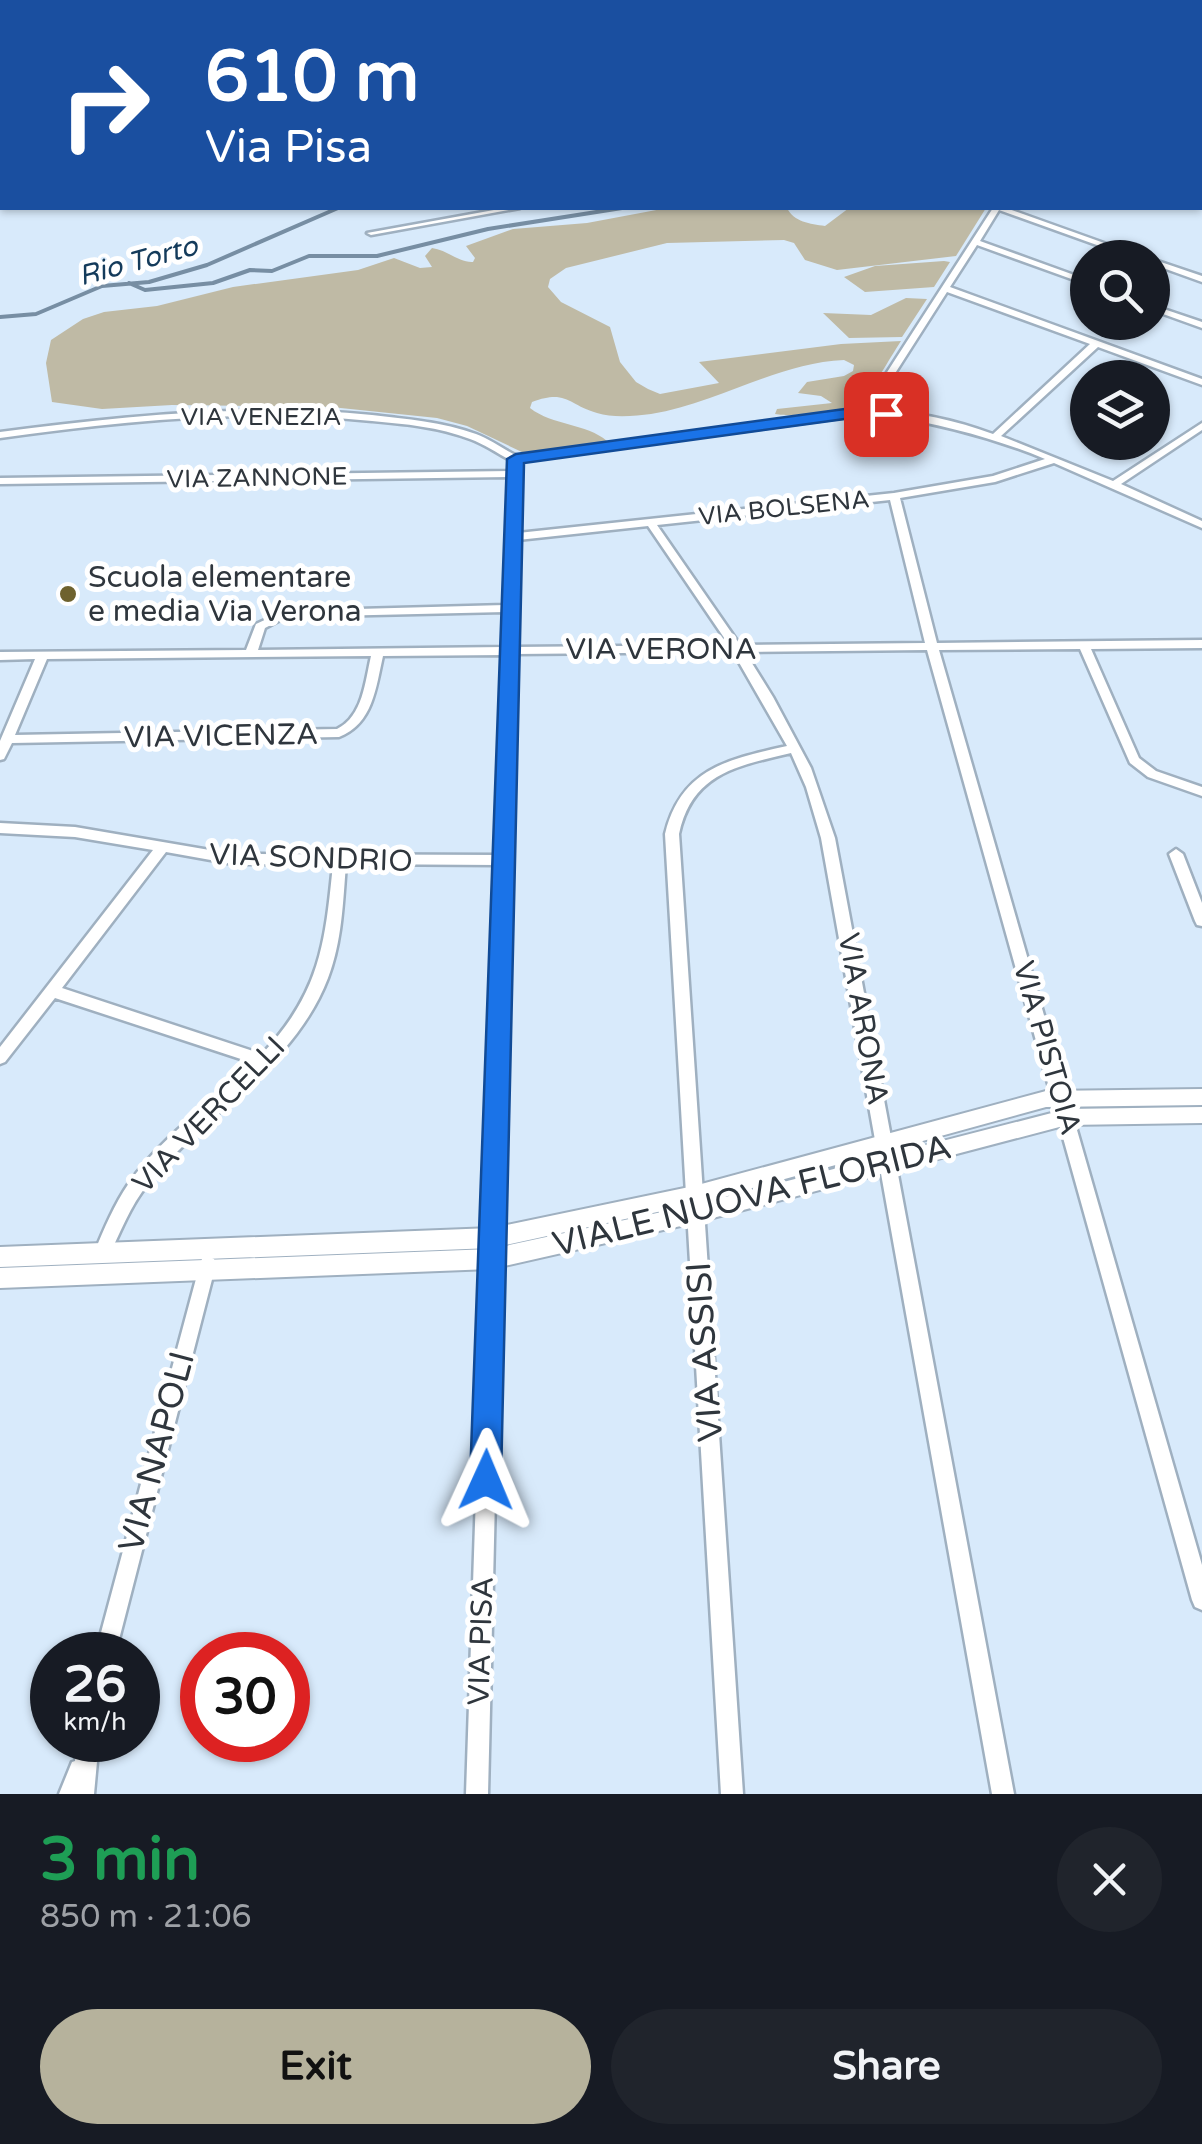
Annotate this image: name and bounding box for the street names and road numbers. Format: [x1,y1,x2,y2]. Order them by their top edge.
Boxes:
street label: VIA VENEZIA [181,402,341,432]
street label: VIA ZANNONE [166,461,348,495]
street label: VIA BOLSENA [697,484,871,532]
street label: VIA VERONA [565,631,757,668]
street label: VIA VICENZA [123,716,319,756]
street label: VIA SONDRIO [209,836,413,880]
street label: VIA ARONA [830,930,896,1108]
street label: VIA PISTOIA [1005,957,1089,1139]
street label: VIA VERCELLI [125,1029,293,1201]
street label: VIALE NUOVA FLORIDA [548,1126,956,1266]
street label: VIA ASSISI [678,1261,732,1443]
street label: VIA NAPOLI [110,1347,204,1557]
street label: VIA PISA [460,1576,502,1706]

